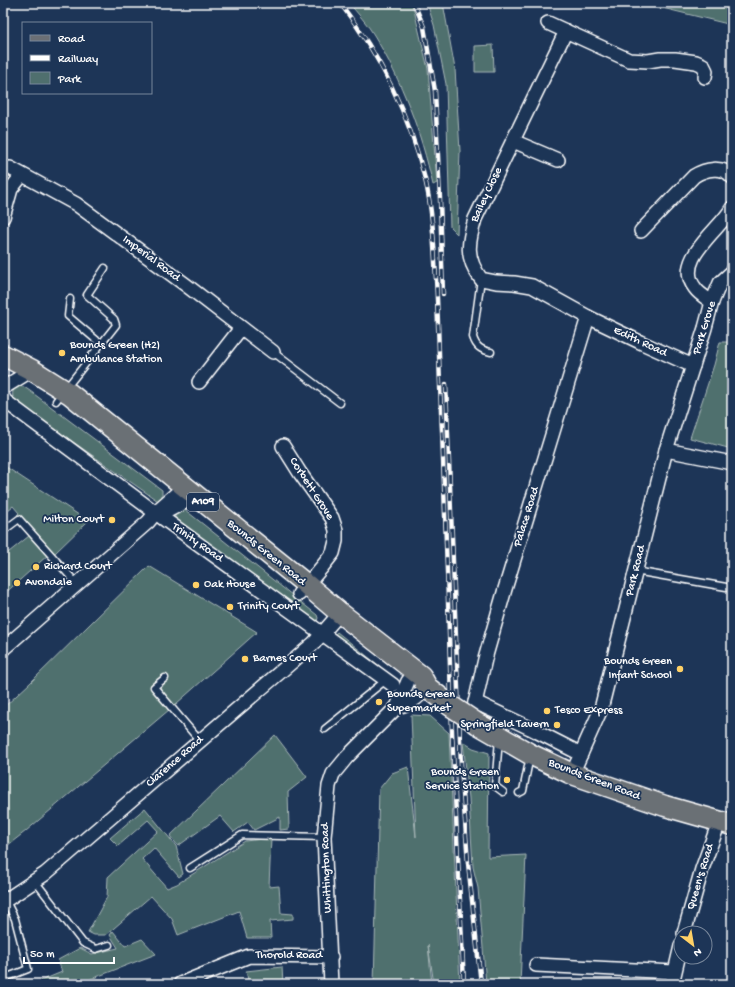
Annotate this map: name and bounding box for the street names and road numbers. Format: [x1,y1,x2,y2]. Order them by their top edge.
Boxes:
street label: Bailey Close [468,165,506,226]
street label: Imperial Road [119,233,183,286]
street label: Park Grove [690,299,720,357]
street label: Edith Road [611,324,670,361]
street label: Corbett Grove [286,455,337,524]
street label: Palace Road [511,484,543,550]
road number: A109 [187,493,219,511]
street label: Bounds Green Road [223,516,309,590]
street label: Trinity Road [168,520,226,566]
street label: Park Road [623,543,649,599]
street label: Clarence Road [144,733,207,791]
street label: Bounds Green Road [545,756,643,804]
street label: Whittington Road [318,822,336,913]
street label: Queen's Road [684,841,718,912]
street label: Thorold Road [255,949,323,963]

